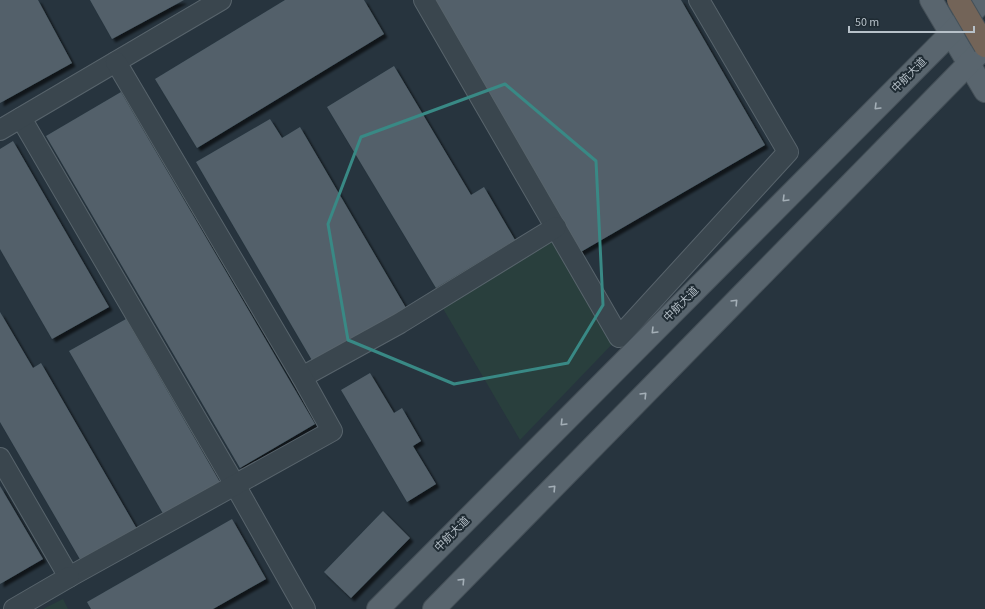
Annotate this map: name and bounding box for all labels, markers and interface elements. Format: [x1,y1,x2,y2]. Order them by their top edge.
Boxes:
scale bar [849,8,974,34]
text: 50 m [855,14,879,31]
street label: 中航大道 [888,54,930,96]
one-way arrow [874,102,882,110]
one-way arrow [782,194,790,202]
street label: 中航大道 [660,283,702,325]
one-way arrow [730,299,737,307]
one-way arrow [651,326,659,334]
one-way arrow [639,392,647,400]
one-way arrow [560,418,568,426]
one-way arrow [548,485,556,493]
street label: 中航大道 [431,513,473,555]
one-way arrow [457,578,465,586]

